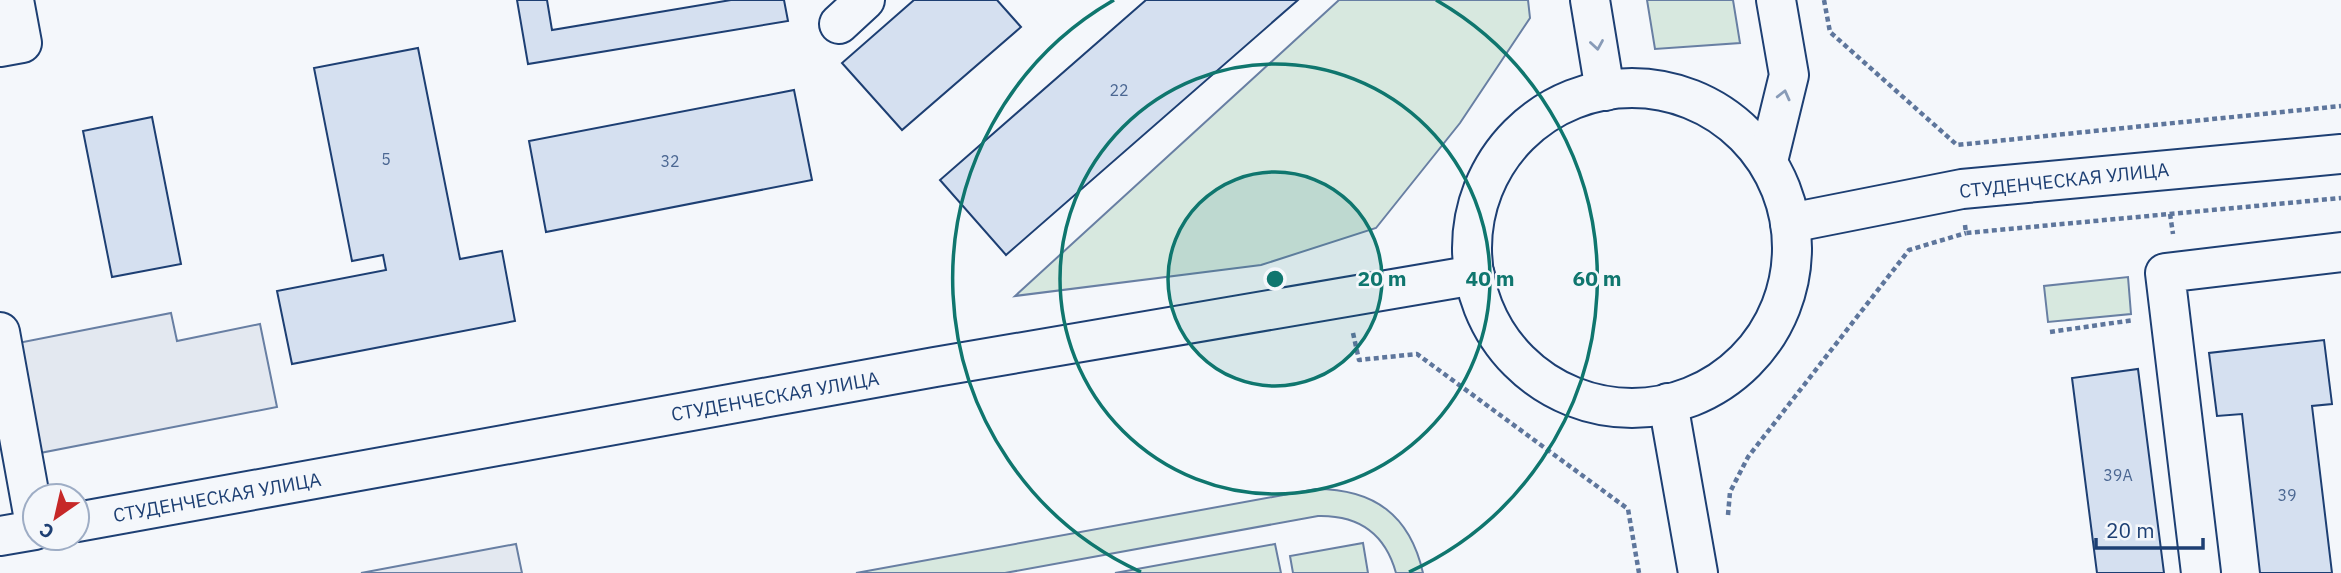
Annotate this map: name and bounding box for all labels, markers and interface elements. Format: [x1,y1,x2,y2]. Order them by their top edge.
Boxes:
one-way arrow [1589,40,1604,51]
house number: 22 [1109,80,1129,100]
one-way arrow [1776,89,1790,101]
house number: 5 [381,149,391,169]
house number: 32 [660,151,680,171]
street label: СТУДЕНЧЕСКАЯ УЛИЦА [1958,157,2170,203]
text: 20 m [1358,264,1406,292]
text: 40 m [1466,264,1514,292]
text: 60 m [1573,264,1621,292]
centre of rings [1263,267,1287,291]
street label: СТУДЕНЧЕСКАЯ УЛИЦА [669,366,881,426]
house number: 39А [2103,465,2133,485]
street label: СТУДЕНЧЕСКАЯ УЛИЦА [111,467,323,527]
north arrow [21,482,91,552]
house number: 39 [2277,485,2297,505]
scale bar [2096,506,2203,550]
text: 20 m [2106,516,2155,544]
text: С [35,518,58,545]

